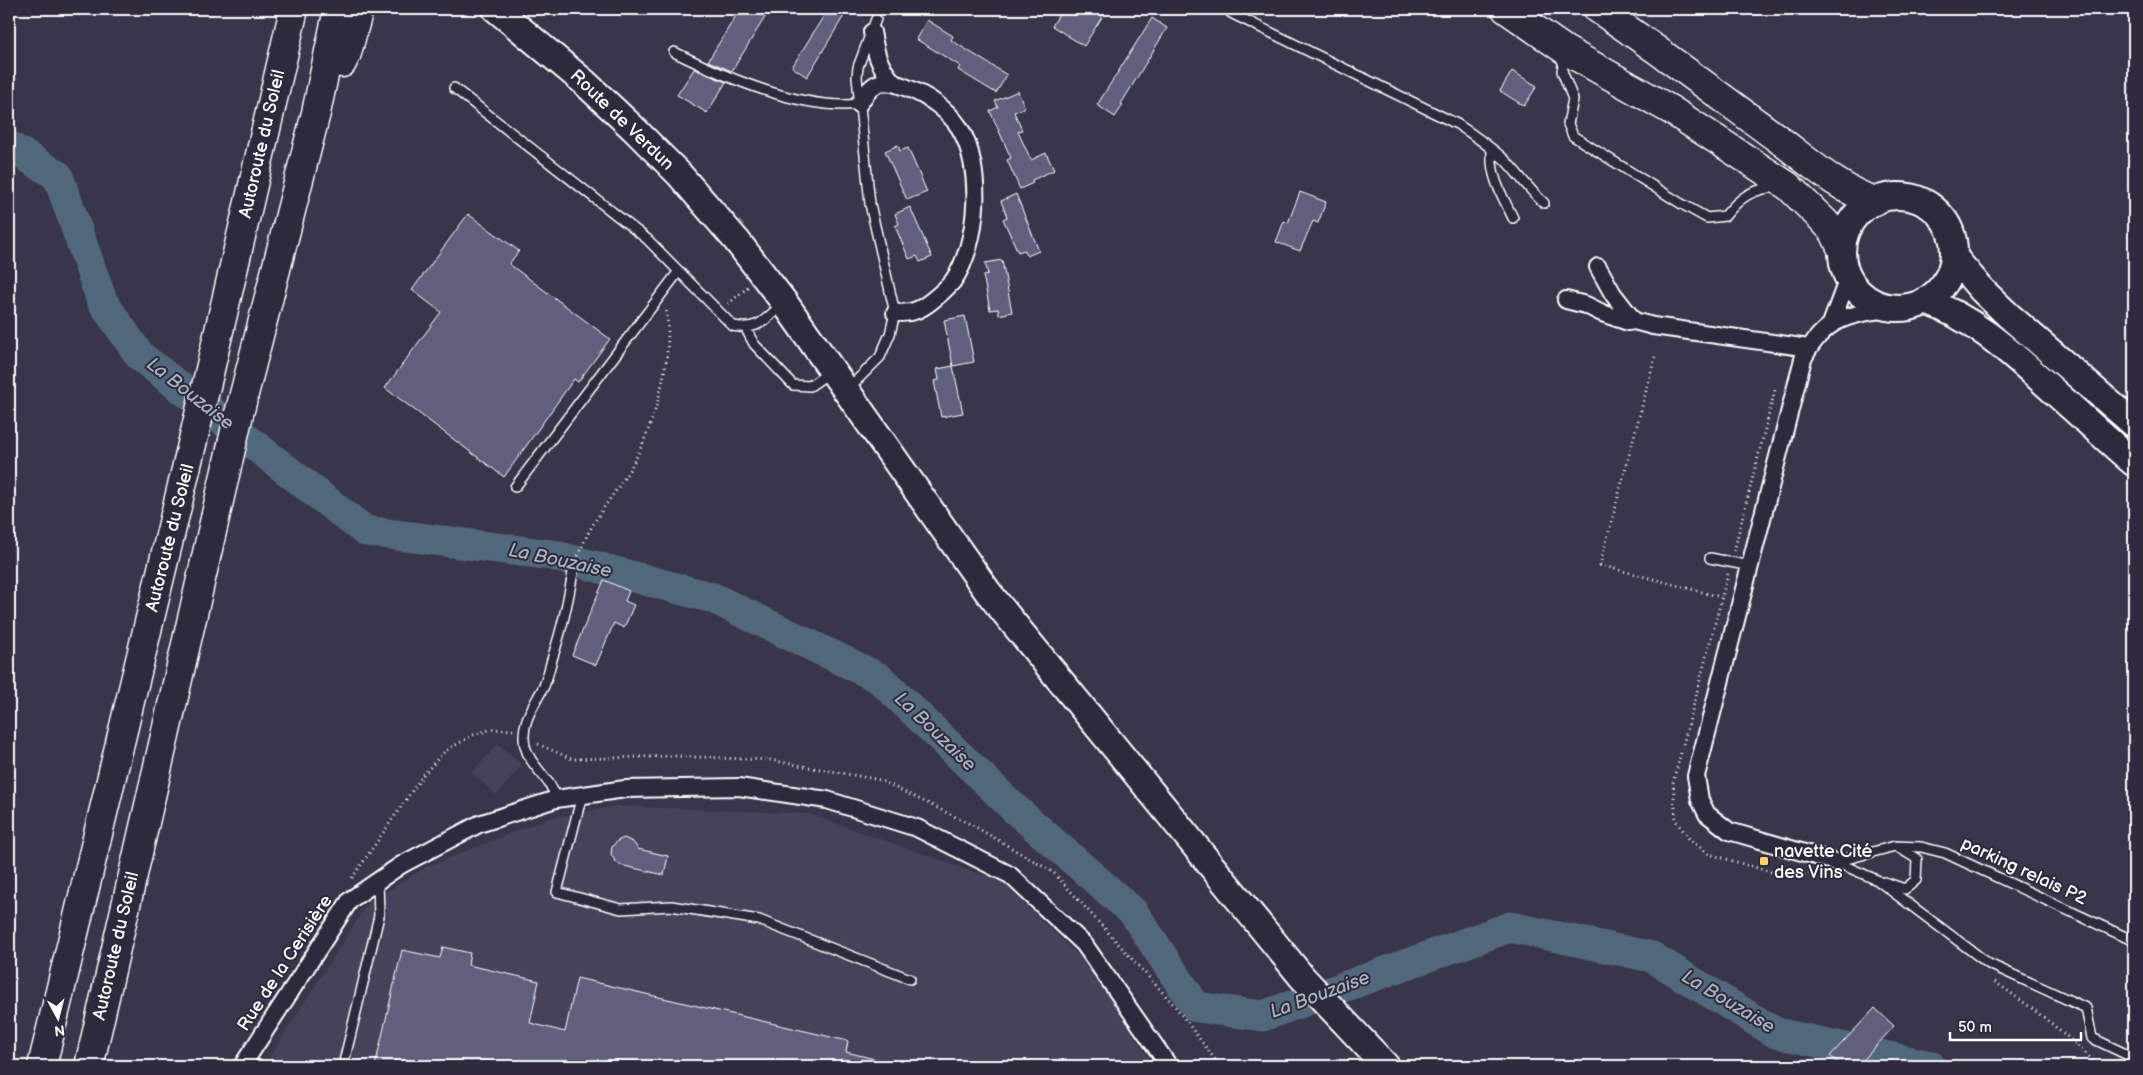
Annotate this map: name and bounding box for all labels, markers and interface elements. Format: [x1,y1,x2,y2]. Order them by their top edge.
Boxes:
street label: Route de Verdun [566,65,678,175]
street label: Autoroute du Soleil [235,68,289,220]
water label: La Bouzaise [142,353,238,435]
street label: Autoroute du Soleil [141,462,199,614]
water label: La Bouzaise [506,539,614,583]
water label: La Bouzaise [889,687,981,777]
street label: parking relais P2 [1958,833,2091,909]
place label: navette Cité des Vins [1774,841,1872,883]
marker: navette Cité des Vins [1758,855,1770,867]
street label: Autoroute du Soleil [89,870,143,1022]
street label: Rue de la Cerisière [233,891,337,1035]
water label: La Bouzaise [1677,965,1779,1039]
water label: La Bouzaise [1267,966,1373,1024]
north arrow [32,992,82,1042]
scale bar [1950,1010,2082,1042]
text: 50 m [1958,1018,1992,1037]
text: N [53,1021,66,1039]

